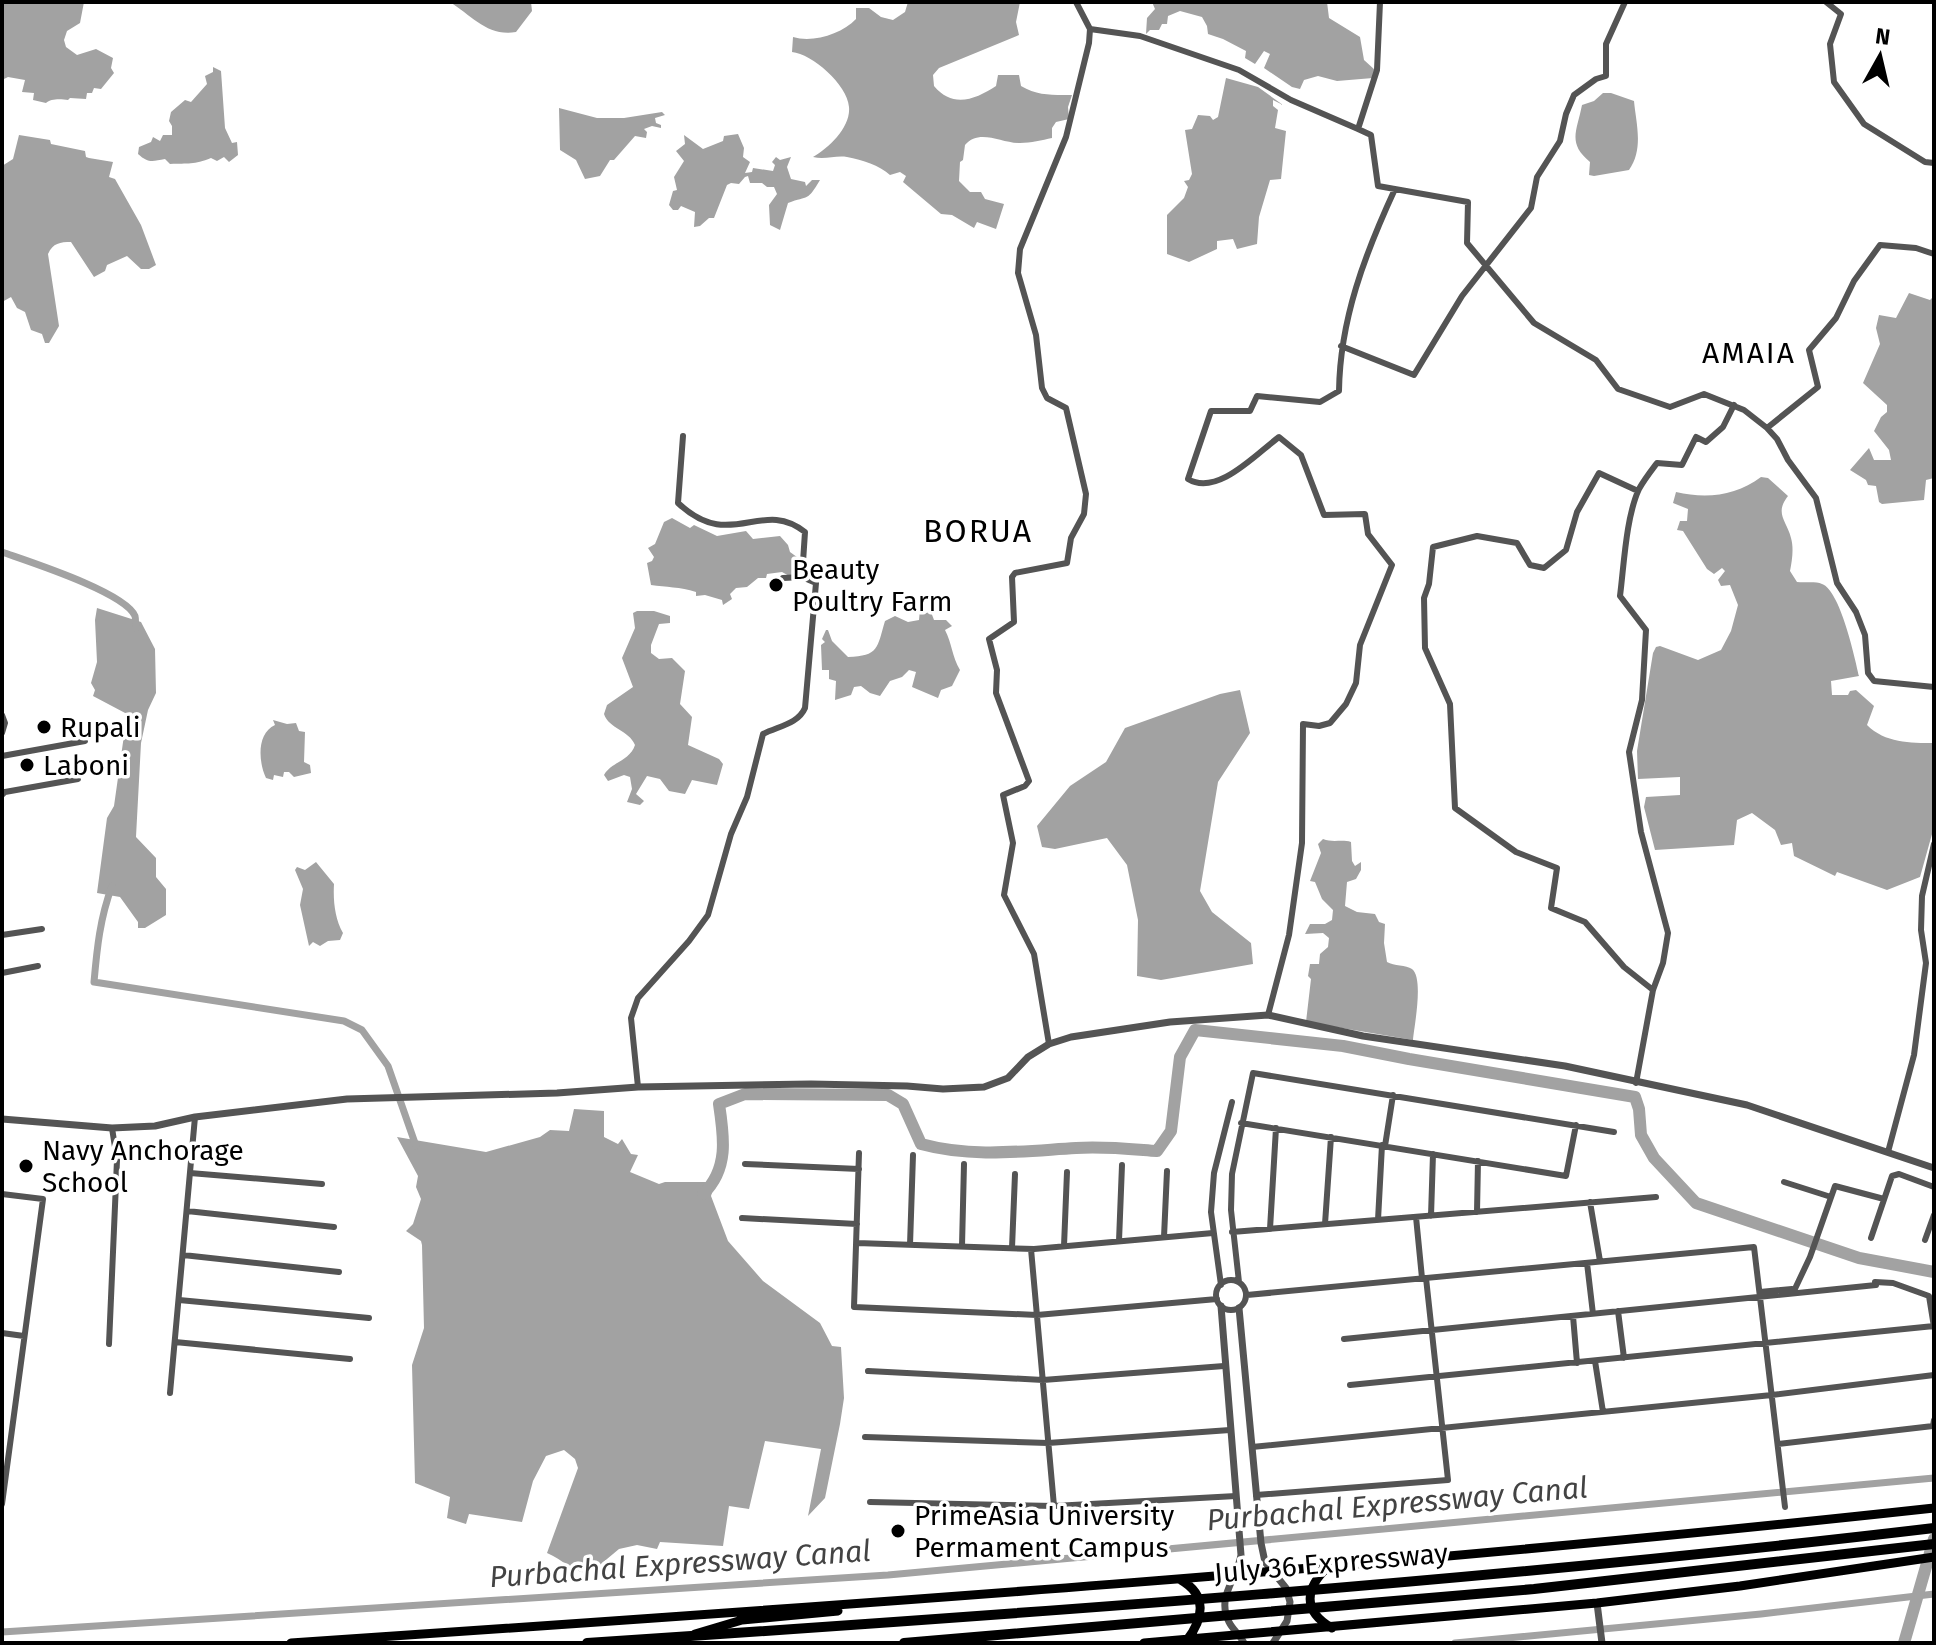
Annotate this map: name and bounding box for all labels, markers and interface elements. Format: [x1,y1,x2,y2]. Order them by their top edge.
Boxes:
north arrow [1840,16,1920,96]
text: N [1874,22,1892,51]
district label: AMAIA [1702,335,1796,371]
district label: BORUA [923,512,1033,550]
place label: Beauty Poultry Farm [792,553,953,618]
marker: Beauty Poultry Farm [767,576,785,594]
place label: Rupali [60,711,141,744]
marker: Rupali [35,718,53,736]
place label: Laboni [43,749,129,782]
marker: Laboni [18,756,36,774]
place label: Navy Anchorage School [42,1134,244,1199]
marker: Navy Anchorage School [17,1157,35,1175]
water label: Purbachal Expressway Canal [1205,1469,1589,1539]
place label: PrimeAsia University Permament Campus [914,1499,1174,1564]
marker: PrimeAsia University Permament Campus [889,1522,907,1540]
water label: Purbachal Expressway Canal [488,1533,872,1595]
street label: July 36 Expressway [1213,1536,1450,1590]

